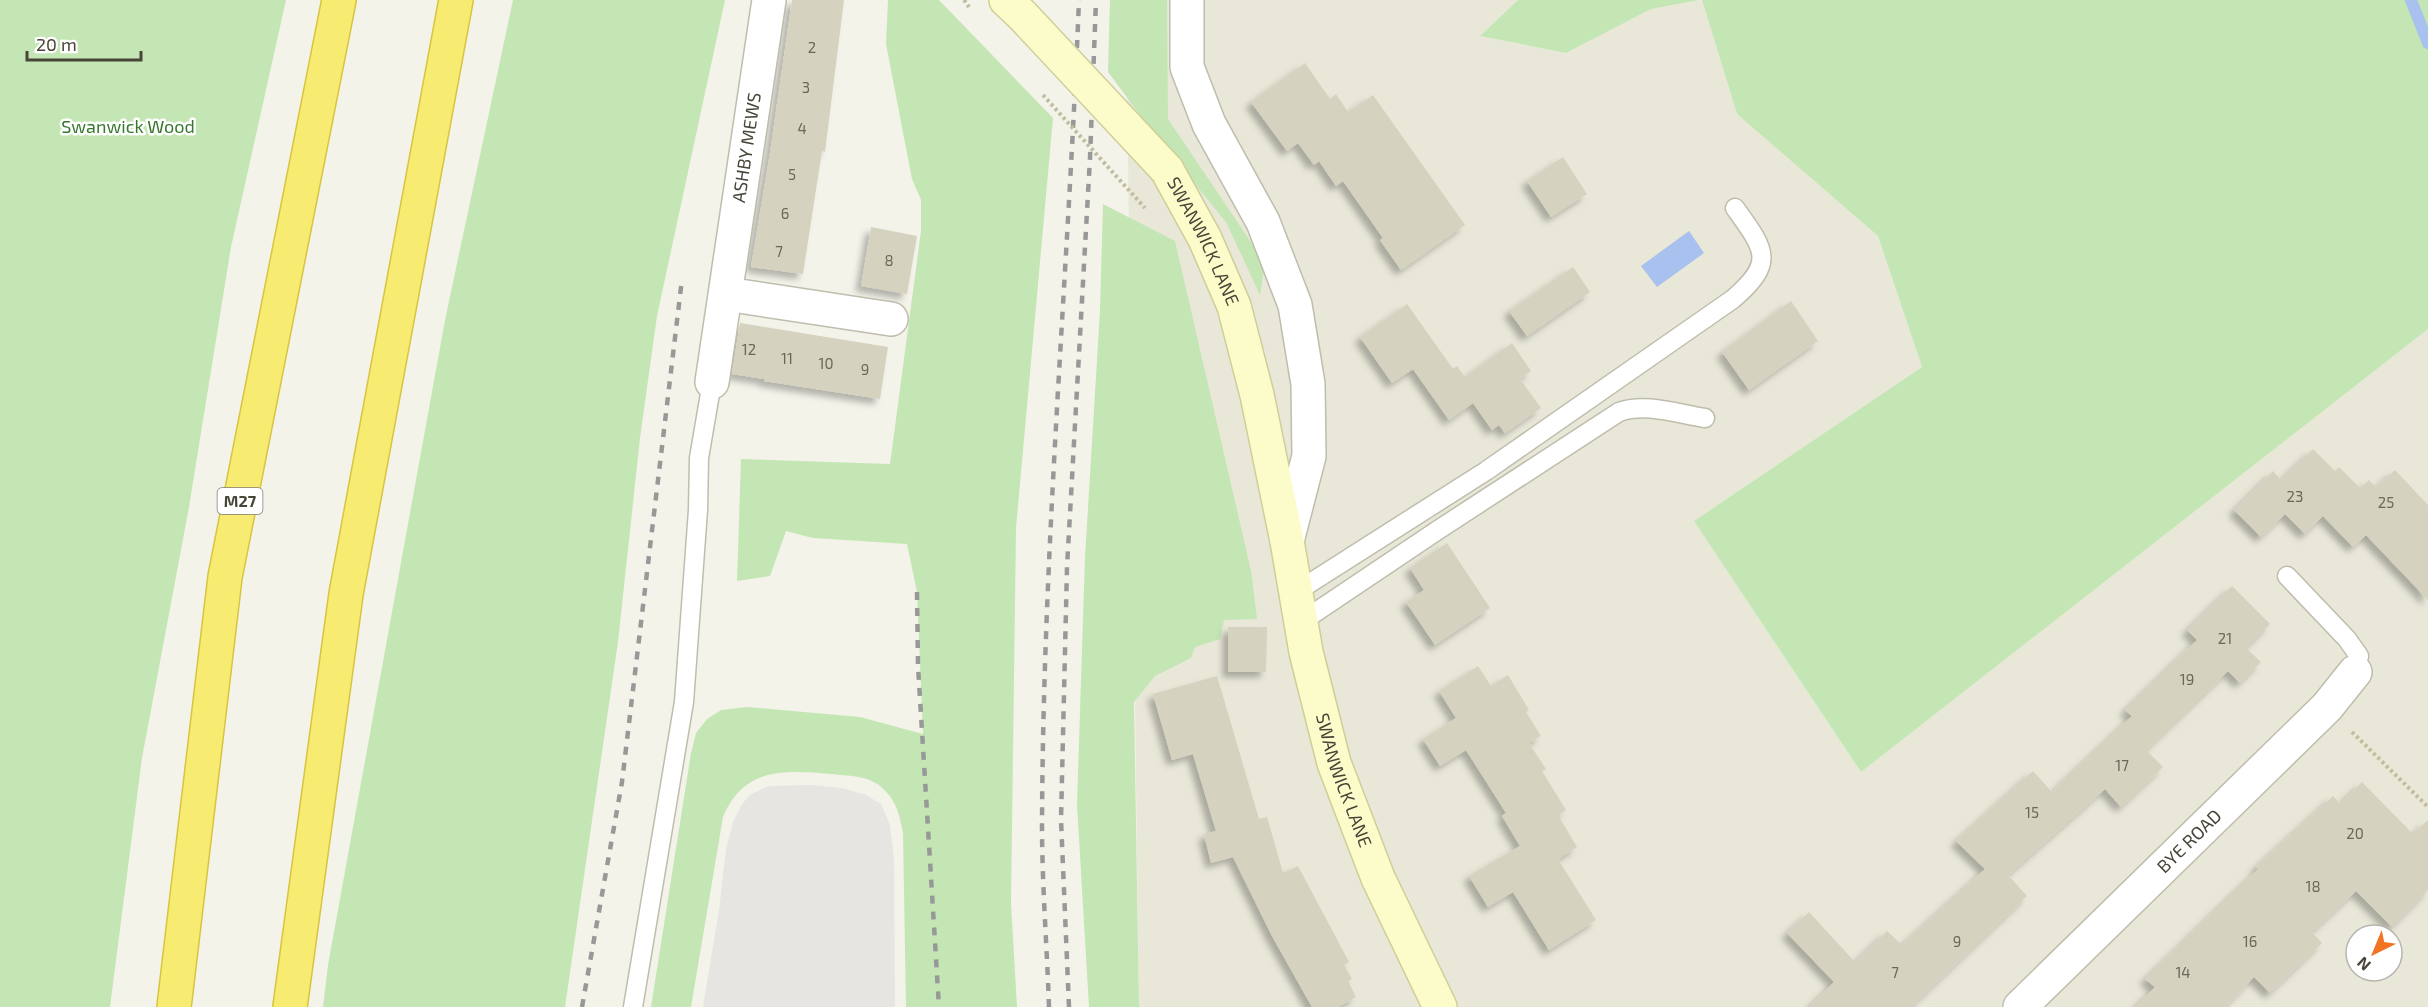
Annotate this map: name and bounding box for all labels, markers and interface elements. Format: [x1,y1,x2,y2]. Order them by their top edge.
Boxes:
scale bar [27,24,141,62]
text: 20 m [36,33,77,55]
house number: 2 [808,38,816,56]
house number: 3 [802,78,810,96]
street label: ASHBY MEWS [727,91,765,204]
park label: Swanwick Wood [61,115,195,137]
house number: 4 [797,119,807,137]
house number: 5 [788,165,796,183]
street label: SWANWICK LANE [1163,173,1244,309]
house number: 6 [781,204,789,222]
house number: 7 [775,242,783,260]
house number: 8 [884,251,894,269]
house number: 12 [742,340,756,358]
house number: 11 [781,349,793,367]
house number: 10 [818,354,834,372]
house number: 9 [861,360,869,378]
house number: 23 [2287,487,2303,505]
road number: M27 [218,488,262,514]
house number: 25 [2378,493,2394,511]
house number: 21 [2218,629,2232,647]
house number: 19 [2180,670,2194,688]
street label: SWANWICK LANE [1312,711,1377,850]
house number: 17 [2115,756,2129,774]
house number: 15 [2025,803,2039,821]
street label: BYE ROAD [2152,804,2226,877]
house number: 20 [2346,824,2364,842]
house number: 18 [2305,877,2321,895]
north arrow [2344,923,2404,983]
house number: 9 [1953,932,1961,950]
house number: 16 [2243,932,2257,950]
text: N [2353,953,2374,975]
house number: 7 [1891,963,1899,981]
house number: 14 [2175,963,2191,981]

